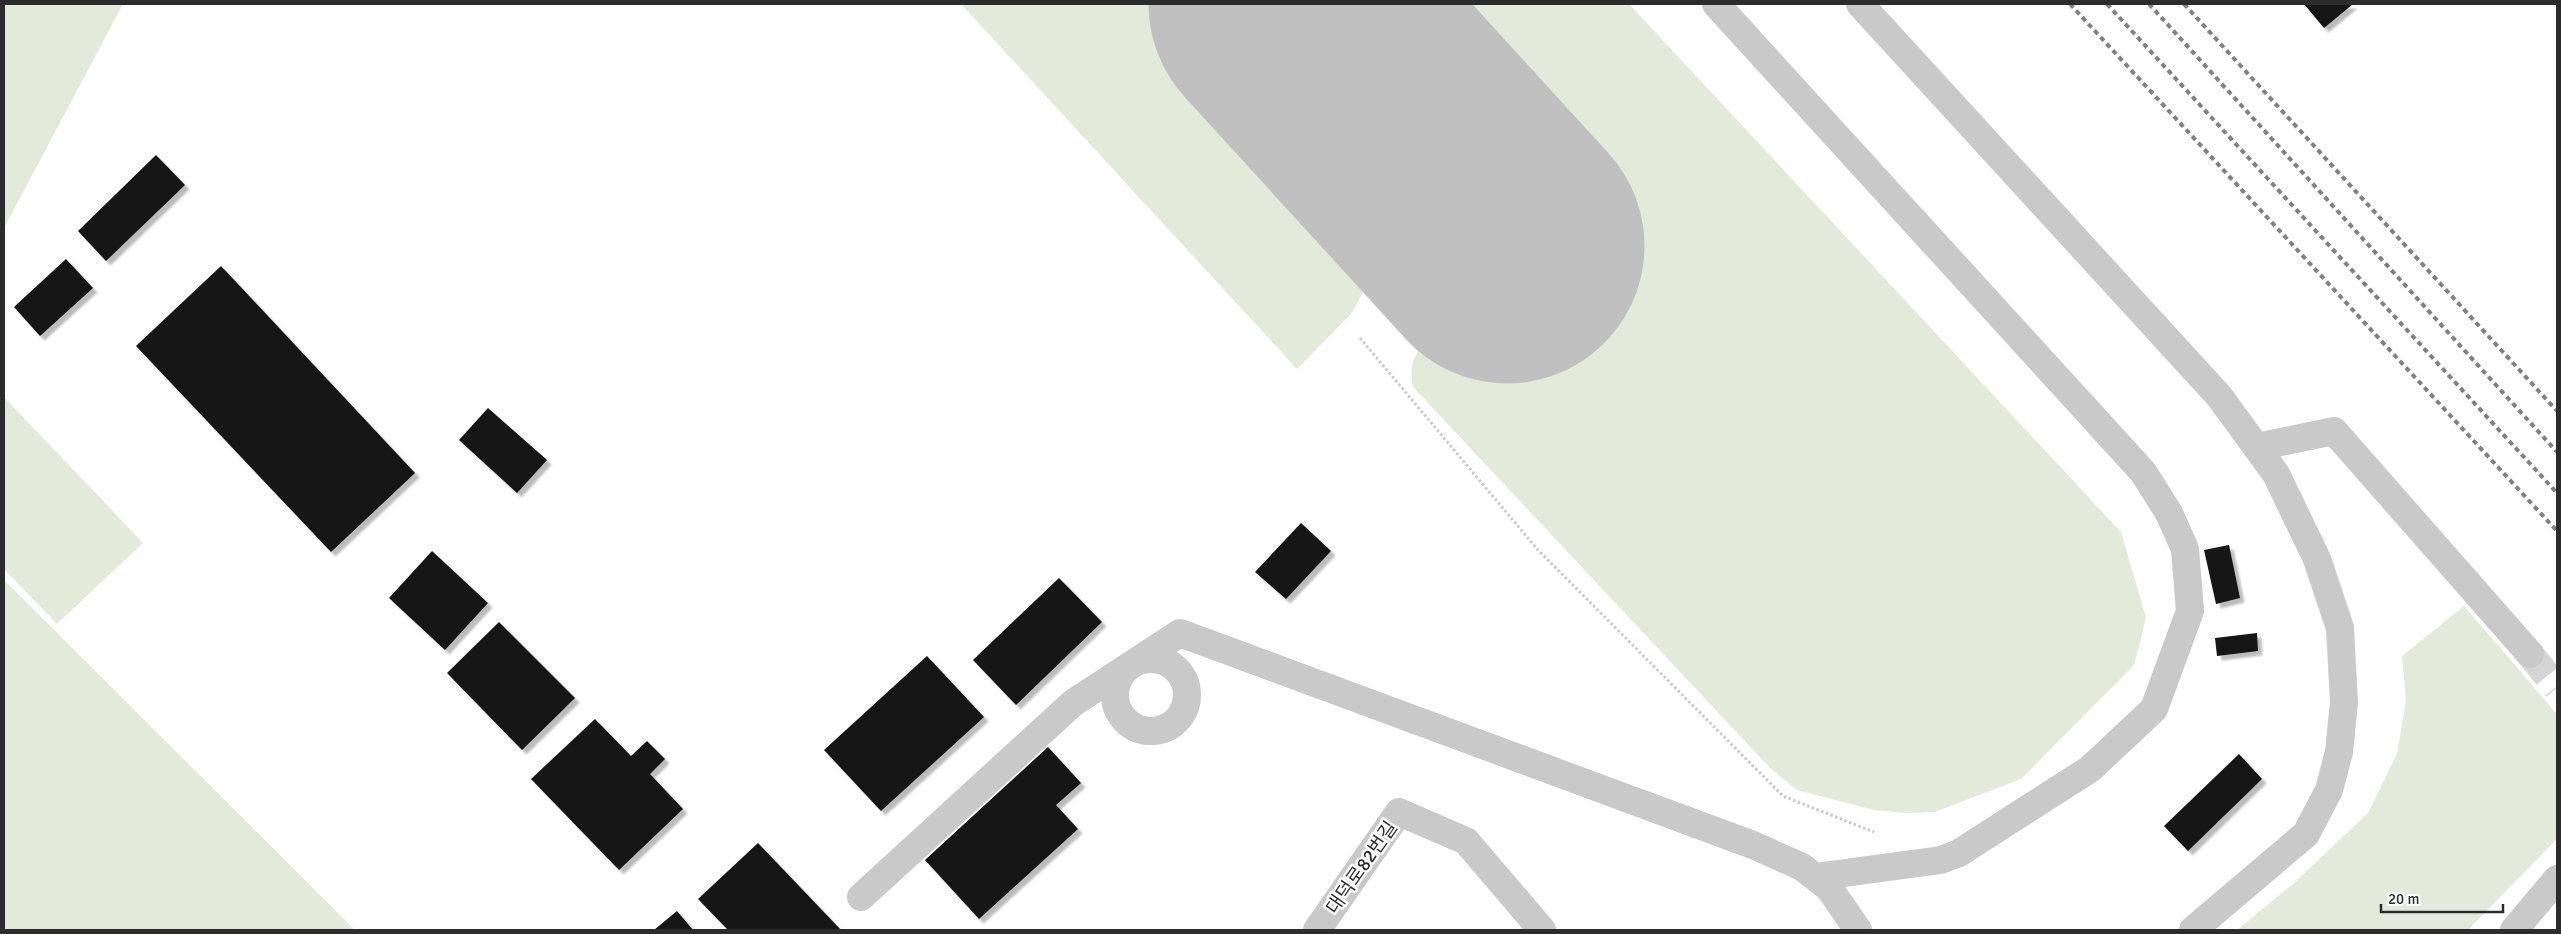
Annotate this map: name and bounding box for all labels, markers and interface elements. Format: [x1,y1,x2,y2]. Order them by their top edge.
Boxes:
street label: 대덕로82번길 [1321,816,1403,919]
scale bar [2381,882,2504,914]
text: 20 m [2388,890,2419,908]

